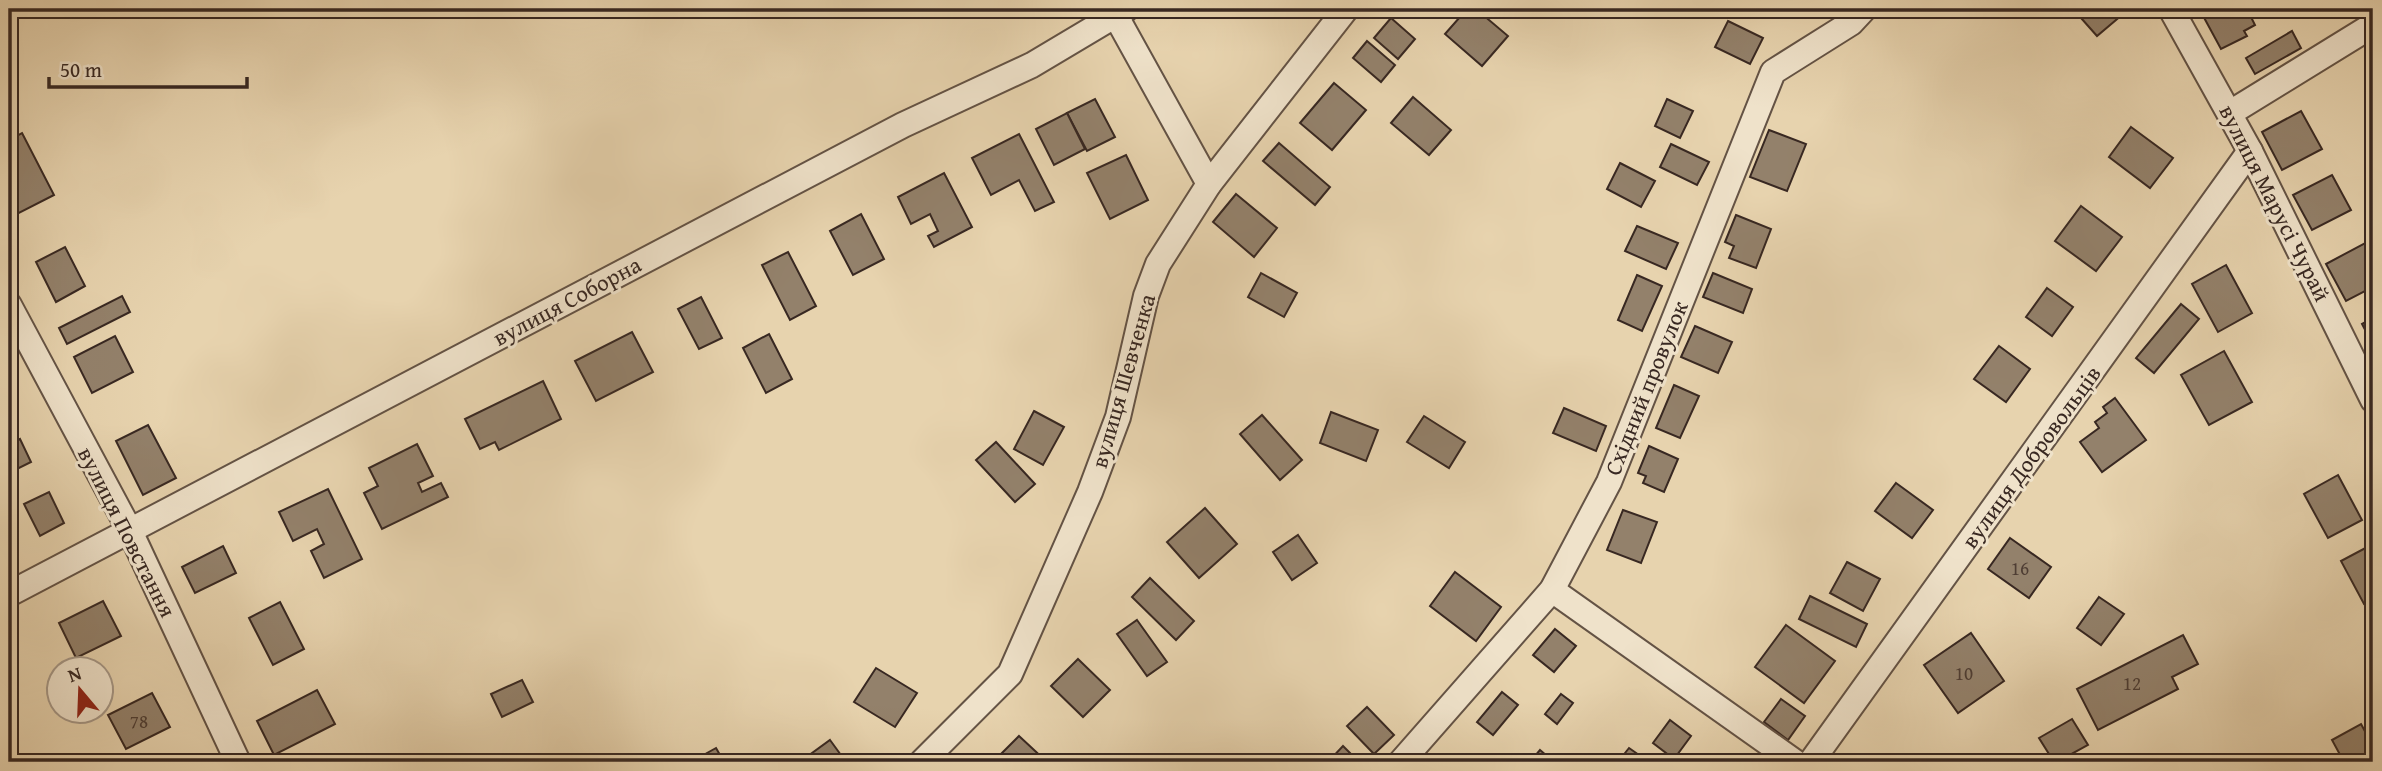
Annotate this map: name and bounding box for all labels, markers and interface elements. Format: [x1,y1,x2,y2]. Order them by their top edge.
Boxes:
scale bar [49,46,247,90]
text: 50 m [60,54,102,85]
street label: вулиця Марусі Чурай [2212,99,2339,307]
street label: вулиця Соборна [487,248,647,354]
street label: вулиця Шевченка [1082,290,1163,472]
street label: Східний провулок [1596,296,1696,480]
street label: вулиця Добровольців [1953,359,2108,555]
street label: вулиця Повстання [70,441,185,623]
house number: 16 [2011,554,2029,582]
north arrow [46,656,116,726]
text: N [64,659,85,689]
house number: 10 [1955,659,1973,687]
house number: 12 [2123,669,2141,697]
house number: 78 [130,707,148,735]

